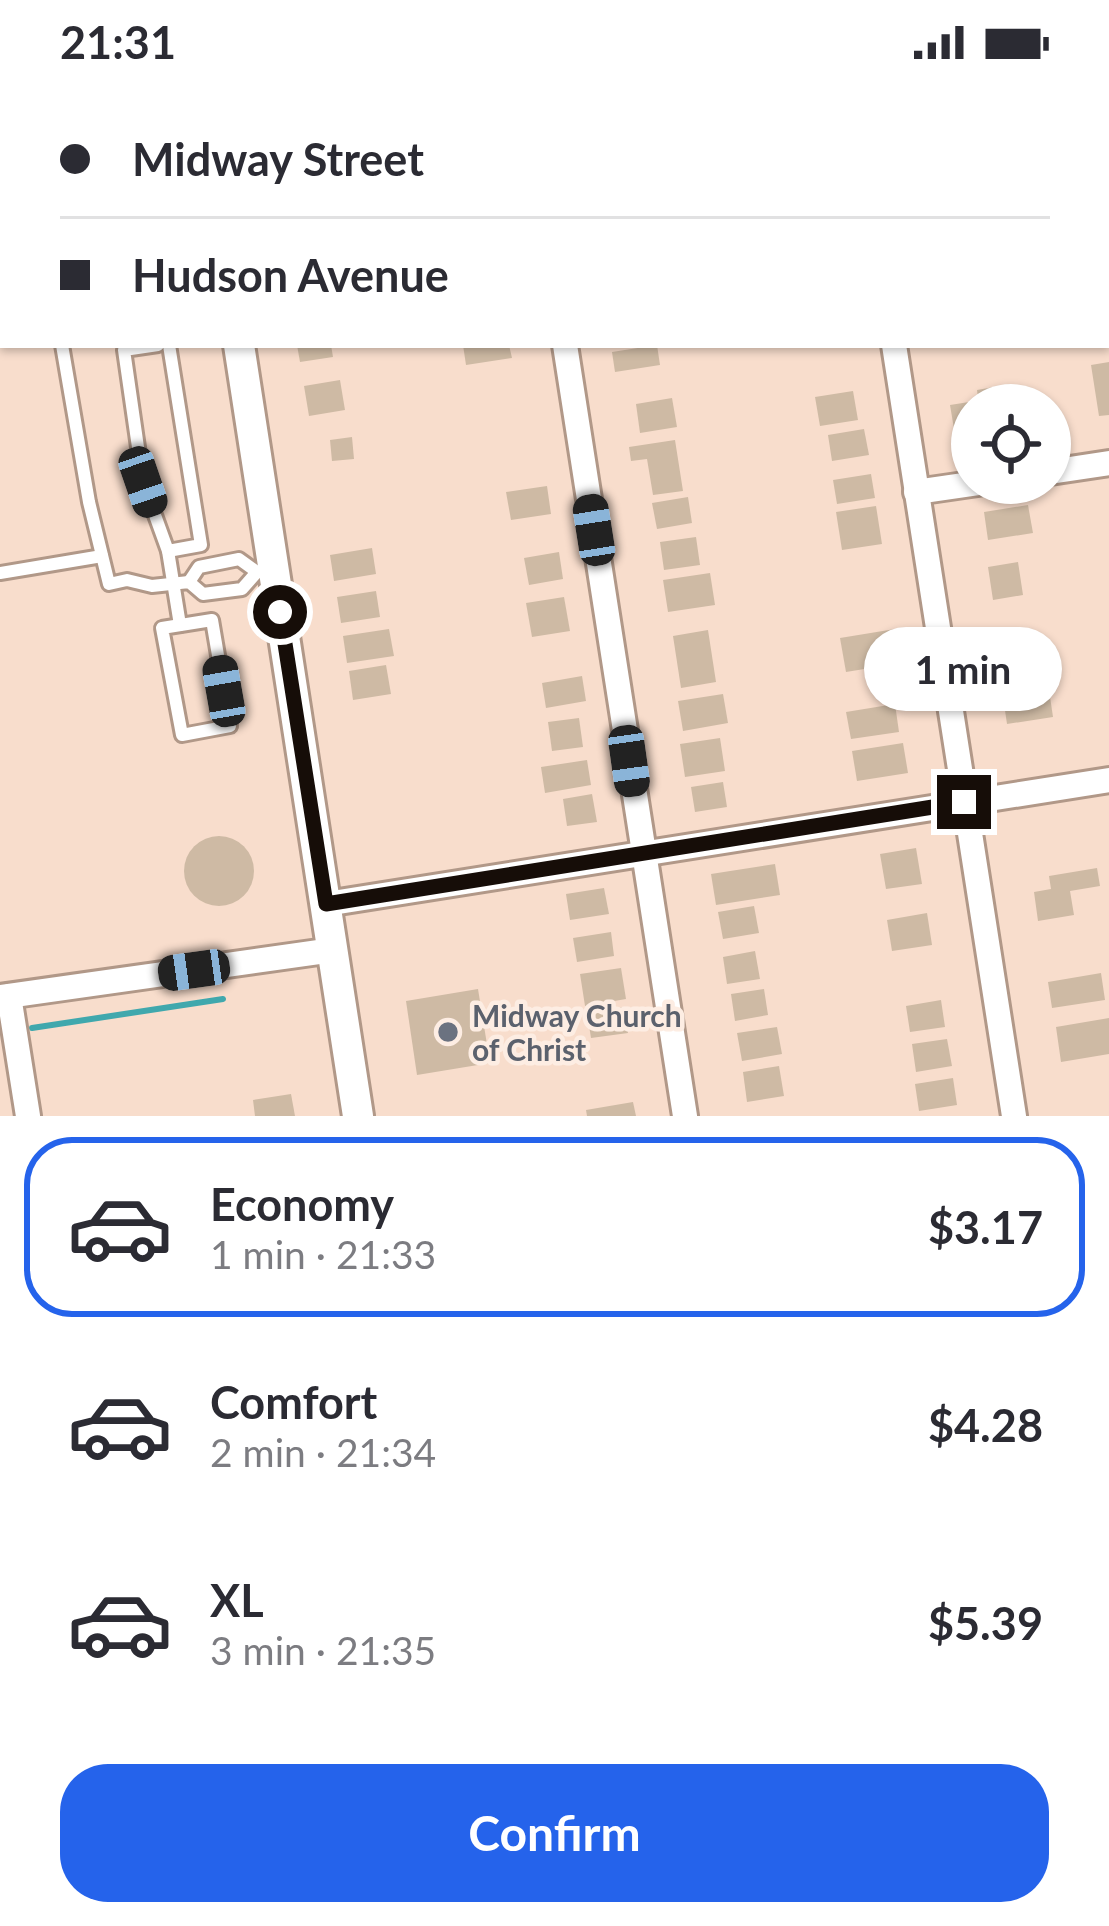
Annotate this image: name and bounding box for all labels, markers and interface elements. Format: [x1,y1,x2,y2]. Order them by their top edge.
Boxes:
text: 21:31 [60,15,176,69]
text: Midway Street [132,132,424,186]
text: Hudson Avenue [132,248,449,302]
map controls [951,384,1071,504]
button: locate [951,384,1071,504]
car [114,442,172,522]
car [571,492,617,568]
route start [253,585,307,639]
callout: 1 min [865,628,1063,712]
text: 1 min [915,646,1011,692]
car [200,652,248,730]
car [606,723,652,799]
route end [937,775,991,829]
car [156,947,232,993]
place label: Midway Church of Christ [472,997,682,1067]
marker: Midway Church of Christ [435,1019,461,1045]
icon: car [66,1173,174,1281]
text: Economy [210,1177,394,1231]
text: $3.17 [928,1200,1043,1254]
text: 1 min · 21:33 [210,1231,436,1277]
icon: car [66,1371,174,1479]
text: Comfort [210,1375,377,1429]
text: $4.28 [928,1398,1043,1452]
text: 2 min · 21:34 [210,1429,436,1475]
icon: car [66,1569,174,1677]
text: XL [210,1573,264,1627]
text: $5.39 [928,1596,1043,1650]
text: 3 min · 21:35 [210,1627,436,1673]
button: Confirm [60,1764,1049,1902]

